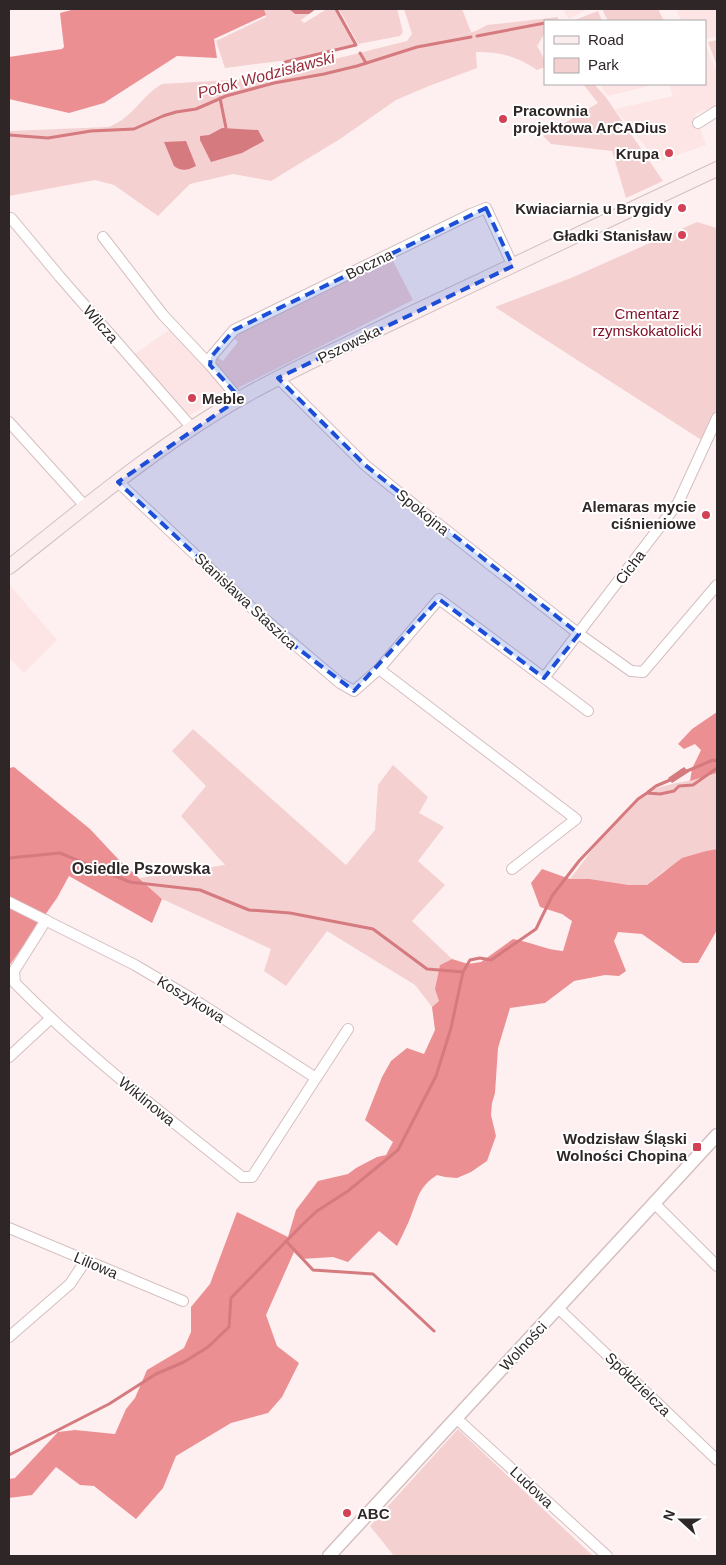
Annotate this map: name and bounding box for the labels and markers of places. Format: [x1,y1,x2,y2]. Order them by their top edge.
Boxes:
place label: Pracownia projektowa ArCADius [513,102,667,136]
marker: Pracownia projektowa ArCADius [497,113,509,125]
place label: Krupa [616,145,660,162]
marker: Krupa [663,147,675,159]
place label: Kwiaciarnia u Brygidy [515,200,673,217]
marker: Kwiaciarnia u Brygidy [676,202,688,214]
place label: Gładki Stanisław [553,227,672,244]
marker: Gładki Stanisław [676,229,688,241]
place label: Meble [202,390,245,407]
marker: Meble [186,392,198,404]
place label: Alemaras mycie ciśnieniowe [582,498,696,532]
marker: Alemaras mycie ciśnieniowe [700,509,712,521]
place label: Wodzisław Śląski Wolności Chopina [556,1130,688,1164]
marker: Wodzisław Śląski Wolności Chopina [691,1141,703,1153]
place label: ABC [357,1505,390,1522]
marker: ABC [341,1507,353,1519]

